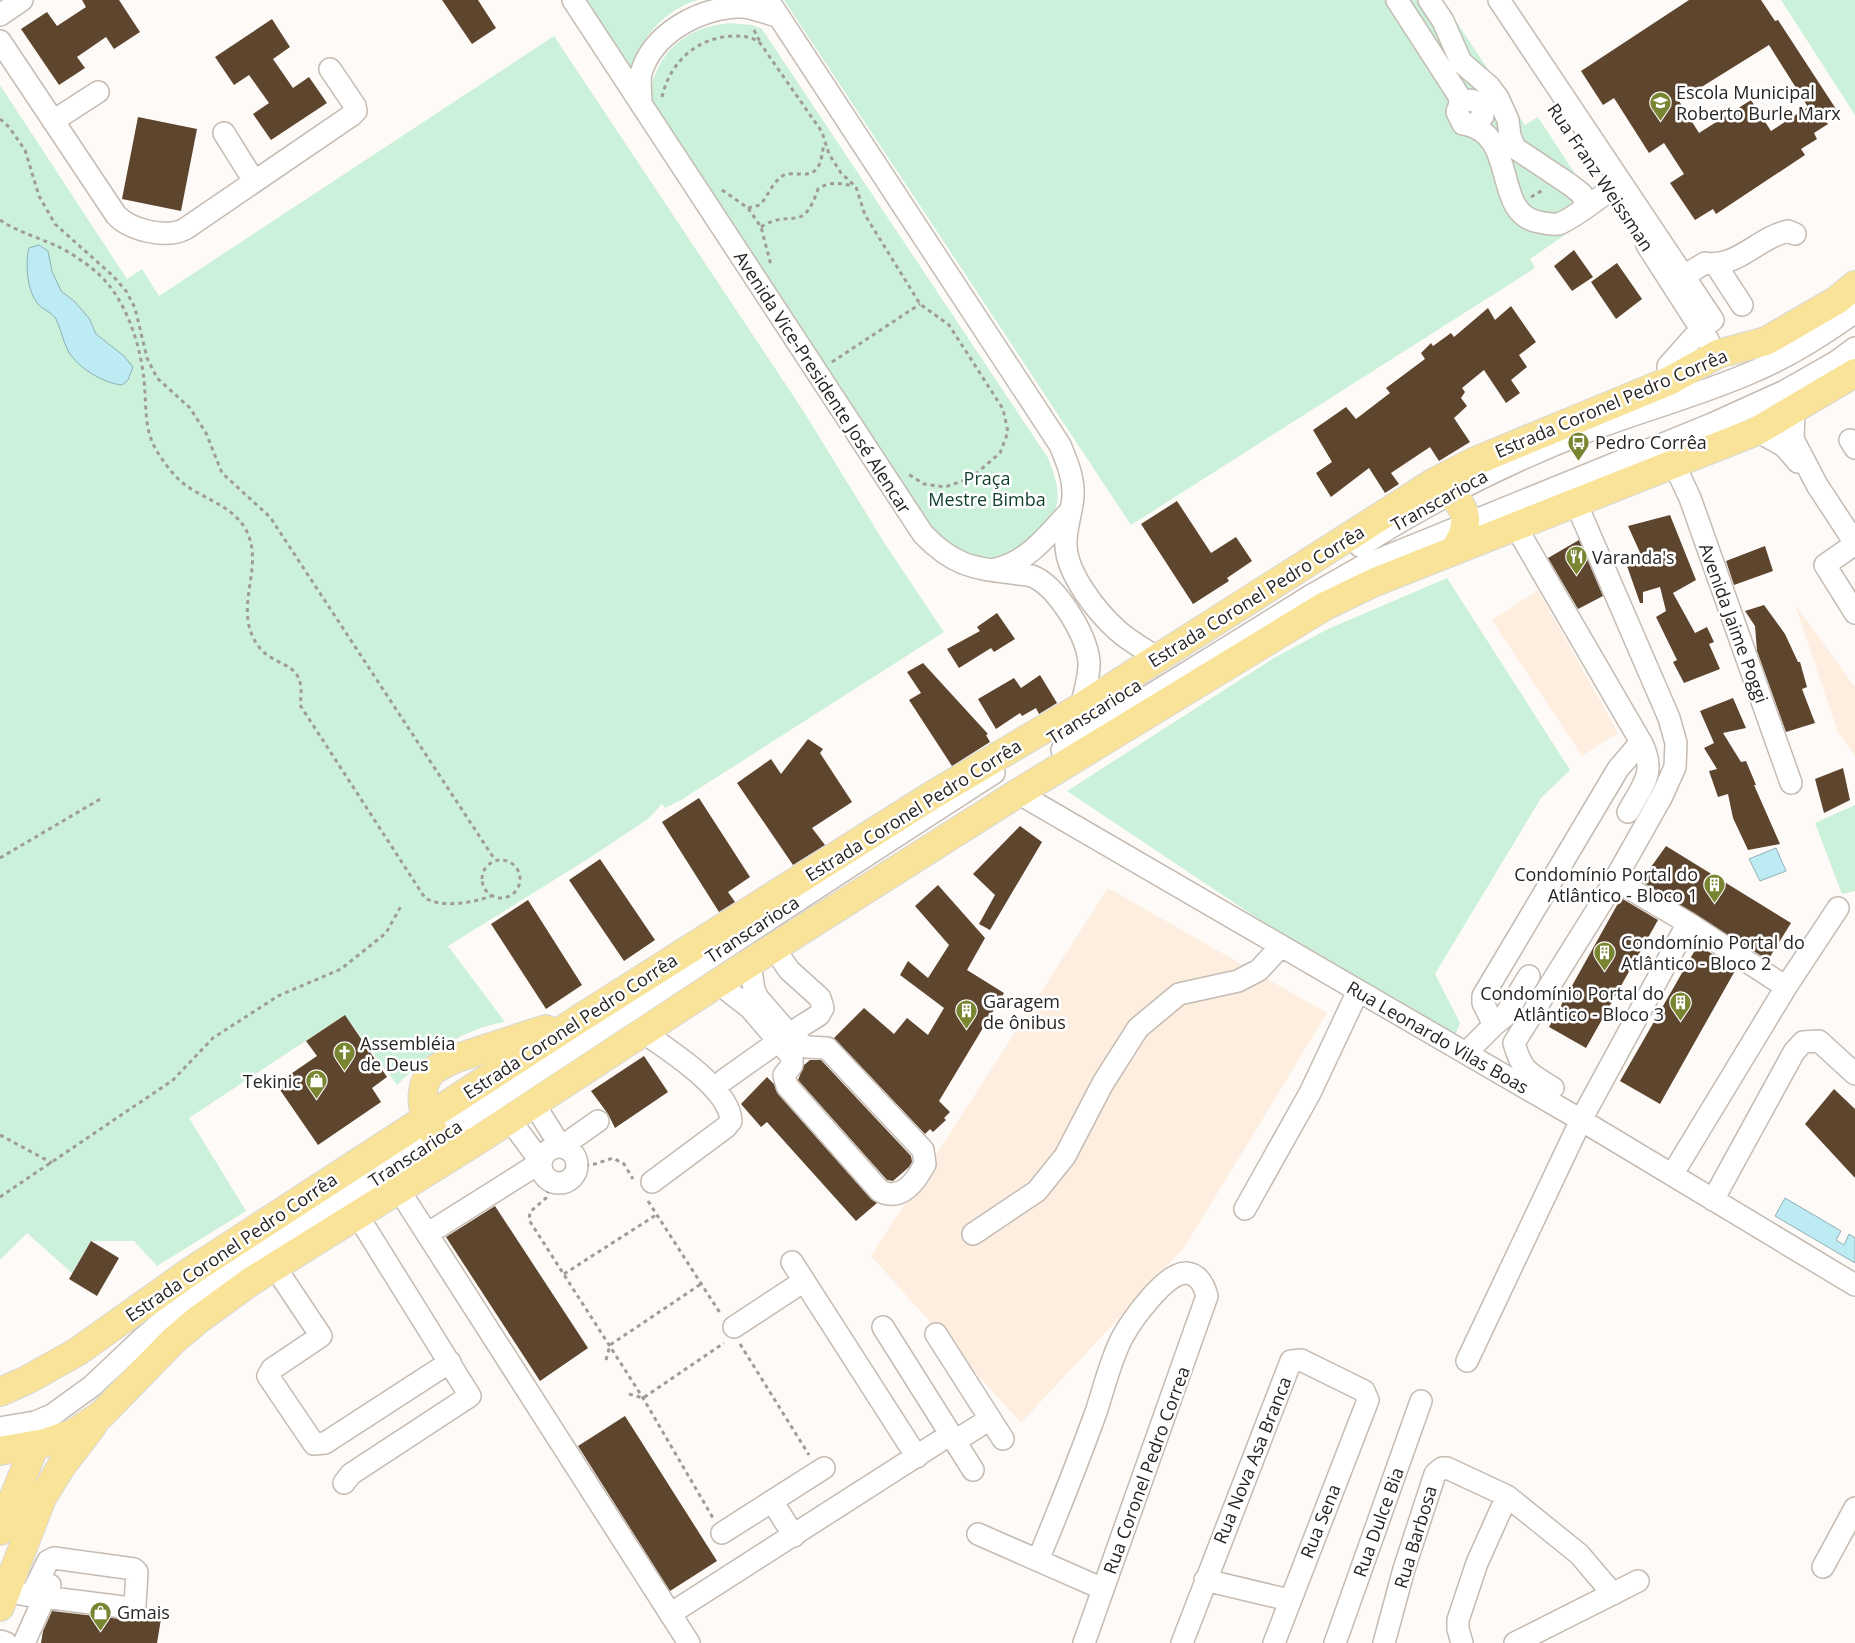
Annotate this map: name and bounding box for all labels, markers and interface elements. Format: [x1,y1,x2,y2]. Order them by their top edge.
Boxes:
place label: Escola Municipal Roberto Burle Marx [1676,80,1841,125]
school or university icon: Escola Municipal Roberto Burle Marx [1648,90,1672,121]
street label: Rua Franz Weissman [1542,98,1660,256]
street label: Avenida Vice-Presidente José Alencar [729,246,917,518]
street label: Estrada Coronel Pedro Corrêa [1491,344,1731,462]
bus stop icon: Pedro Corrêa [1567,430,1591,461]
place label: Pedro Corrêa [1595,431,1707,453]
street label: Transcarioca [1386,464,1492,536]
park label: Praça Mestre Bimba [928,466,1046,511]
street label: Estrada Coronel Pedro Corrêa [1143,519,1369,673]
street label: Avenida Jaime Poggi [1694,540,1774,706]
restaurant icon: Varanda's [1564,545,1588,576]
place label: Varanda's [1592,545,1675,569]
street label: Transcarioca [1042,673,1146,749]
street label: Estrada Coronel Pedro Corrêa [800,733,1026,887]
place label: Condomínio Portal do Atlântico - Bloco 1 [1514,862,1698,907]
building icon: Condomínio Portal do Atlântico - Bloco 1 [1702,872,1726,903]
street label: Transcarioca [701,890,803,968]
place label: Condomínio Portal do Atlântico - Bloco 2 [1621,930,1805,975]
building icon: Condomínio Portal do Atlântico - Bloco 2 [1593,940,1617,971]
street label: Estrada Coronel Pedro Corrêa [458,948,682,1104]
street label: Rua Leonardo Vilas Boas [1343,975,1533,1099]
place label: Condomínio Portal do Atlântico - Bloco 3 [1480,981,1664,1026]
place label: Garagem de ônibus [983,989,1066,1034]
building icon: Condomínio Portal do Atlântico - Bloco 3 [1668,991,1692,1022]
building icon: Garagem de ônibus [955,999,979,1030]
place label: Assembléia de Deus [360,1031,456,1076]
church icon: Assembléia de Deus [332,1041,356,1072]
place label: Tekinic [243,1069,301,1093]
shop icon: Tekinic [305,1069,329,1100]
street label: Transcarioca [364,1114,466,1192]
street label: Estrada Coronel Pedro Corrêa [120,1167,342,1327]
street label: Rua Coronel Pedro Correa [1097,1363,1195,1577]
street label: Rua Nova Asa Branca [1208,1373,1296,1547]
street label: Rua Dulce Bia [1347,1464,1409,1580]
street label: Rua Sena [1294,1480,1346,1562]
street label: Rua Barbosa [1388,1483,1442,1591]
shop icon: Gmais [89,1600,113,1631]
place label: Gmais [117,1600,170,1624]

